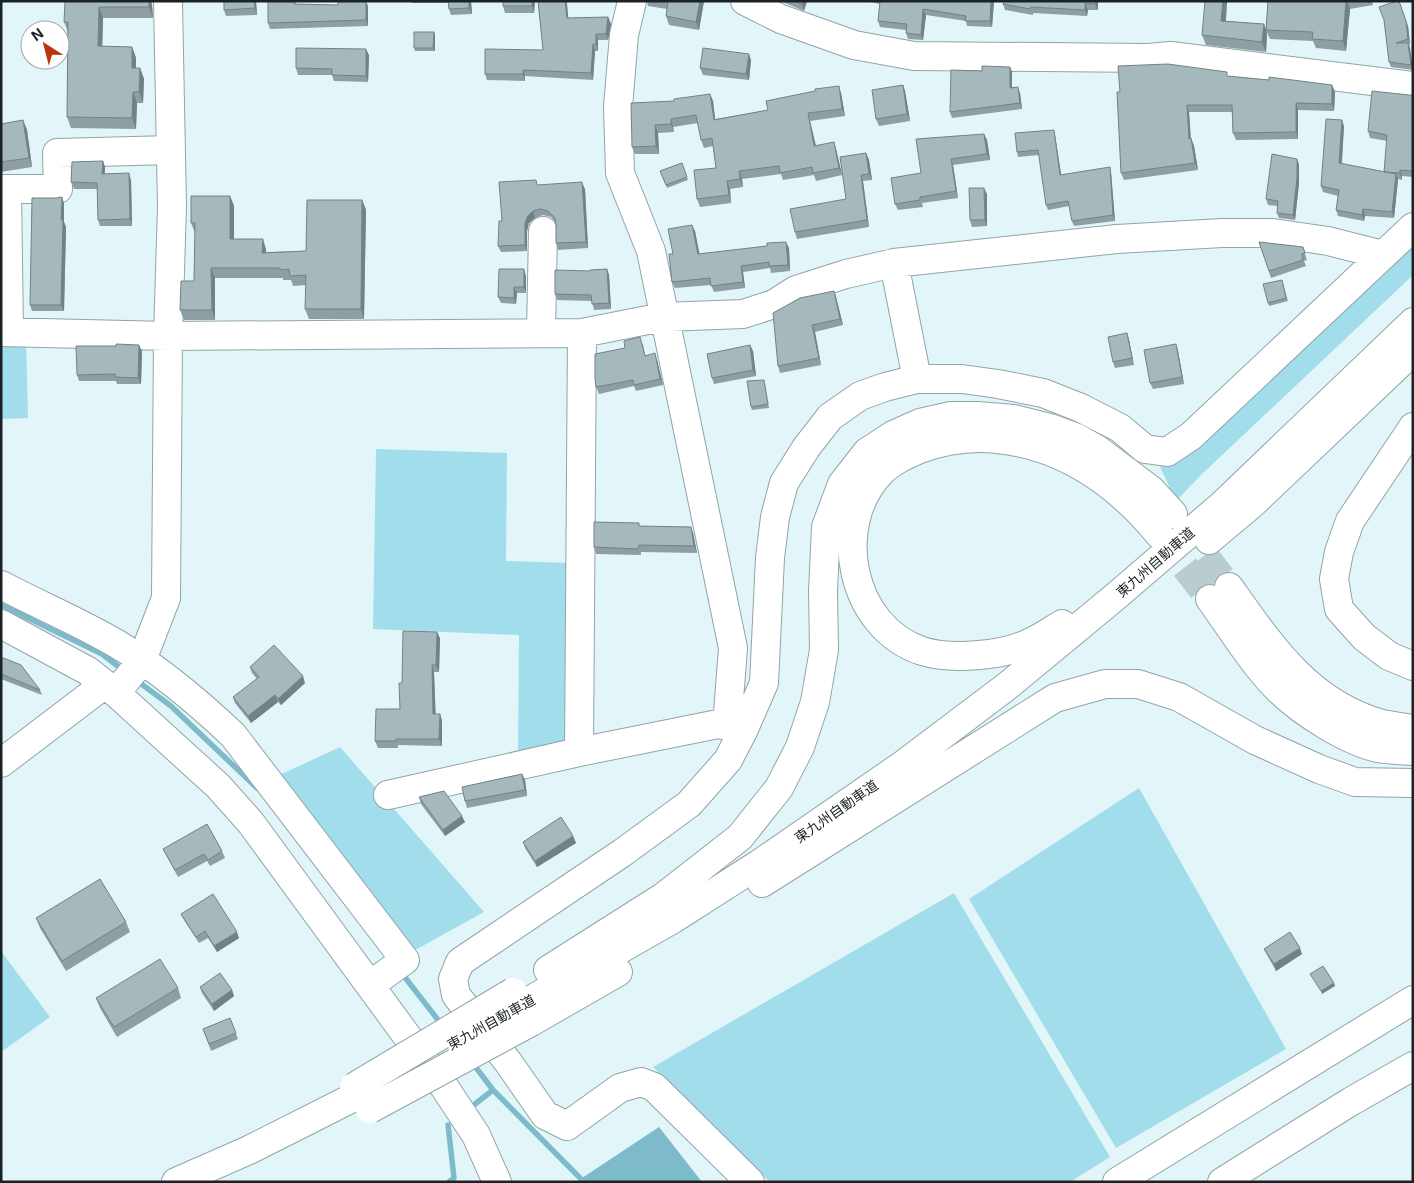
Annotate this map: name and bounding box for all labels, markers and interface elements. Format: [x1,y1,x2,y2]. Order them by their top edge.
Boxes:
north arrow [20,20,70,70]
text: N [28,24,46,44]
street label: 東九州自動車道 [1112,523,1198,601]
street label: 東九州自動車道 [791,776,881,846]
street label: 東九州自動車道 [444,991,538,1053]

